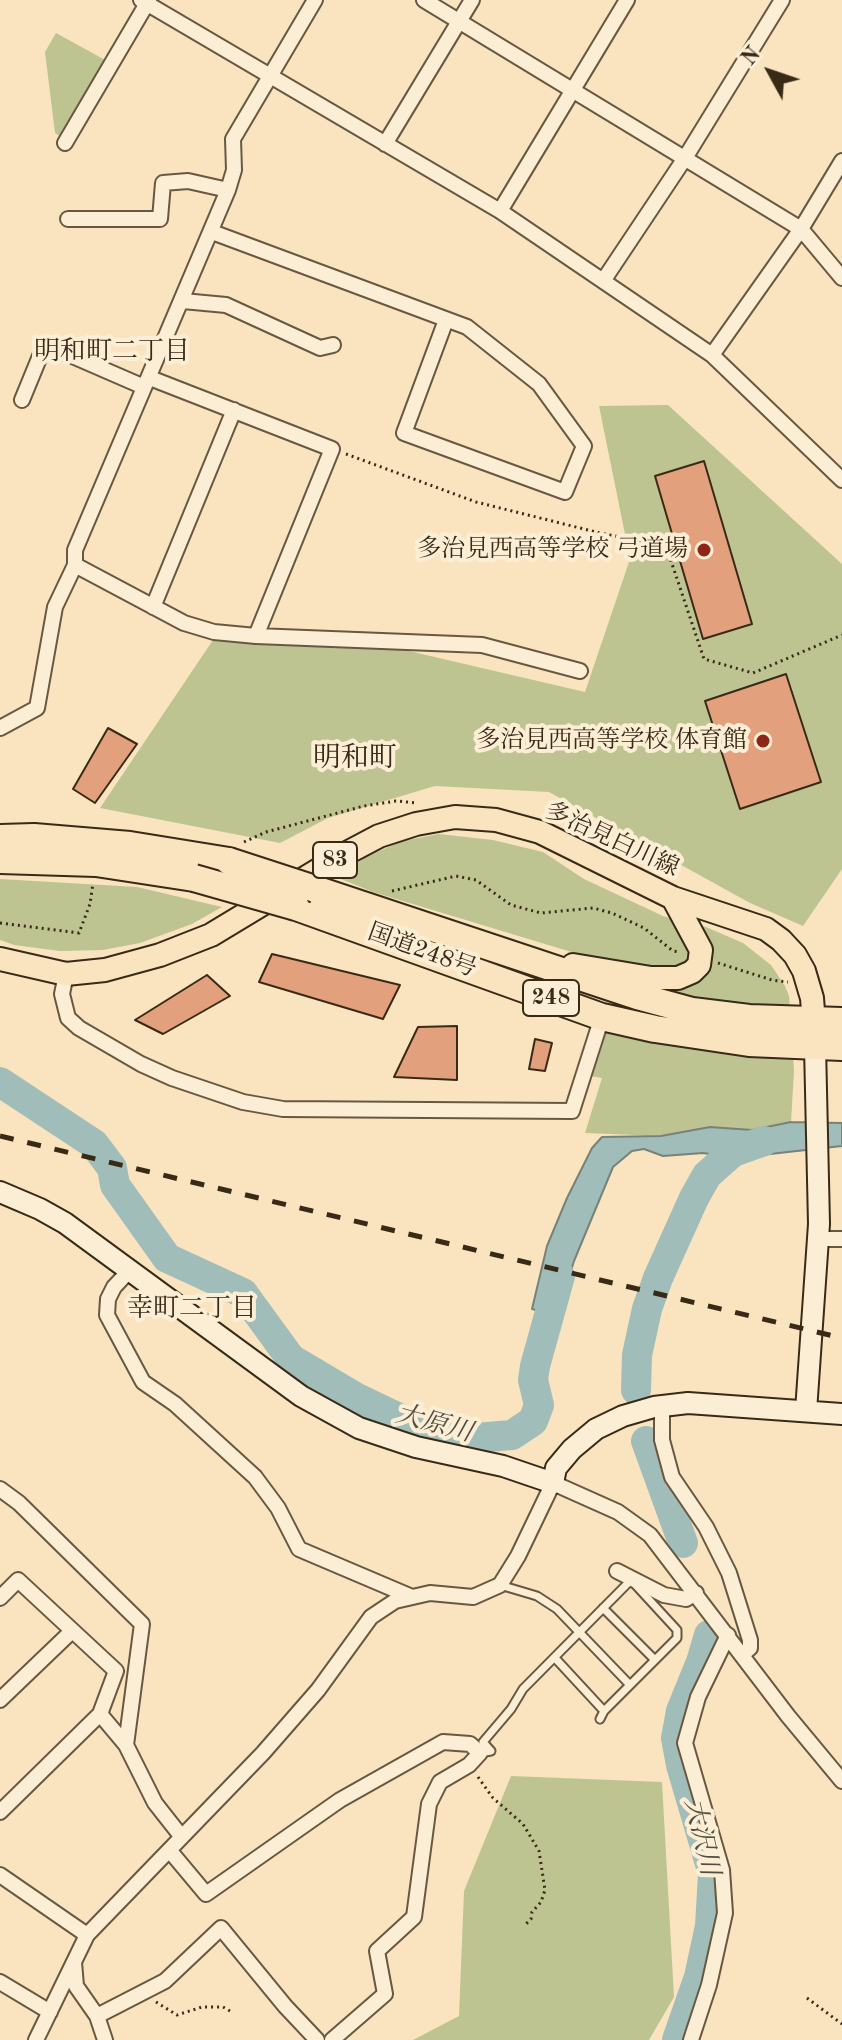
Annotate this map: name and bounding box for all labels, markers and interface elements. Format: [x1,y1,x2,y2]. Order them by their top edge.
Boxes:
north arrow [730,32,810,112]
text: N [738,43,765,70]
district label: 明和町二丁目 [34,336,190,368]
place label: 多治見西高等学校 弓道場 [417,536,688,564]
marker: 多治見西高等学校 弓道場 [695,541,713,559]
place label: 多治見西高等学校 体育館 [476,727,747,755]
marker: 多治見西高等学校 体育館 [754,732,772,750]
district label: 明和町 [313,742,397,776]
street label: 多治見白川線 [541,797,683,883]
road number: 83 [313,842,357,878]
street label: 国道248号 [364,918,480,984]
road number: 248 [523,980,579,1016]
district label: 幸町二丁目 [127,1293,257,1325]
water label: 大原川 [392,1399,476,1449]
water label: 大沢川 [677,1795,725,1879]

